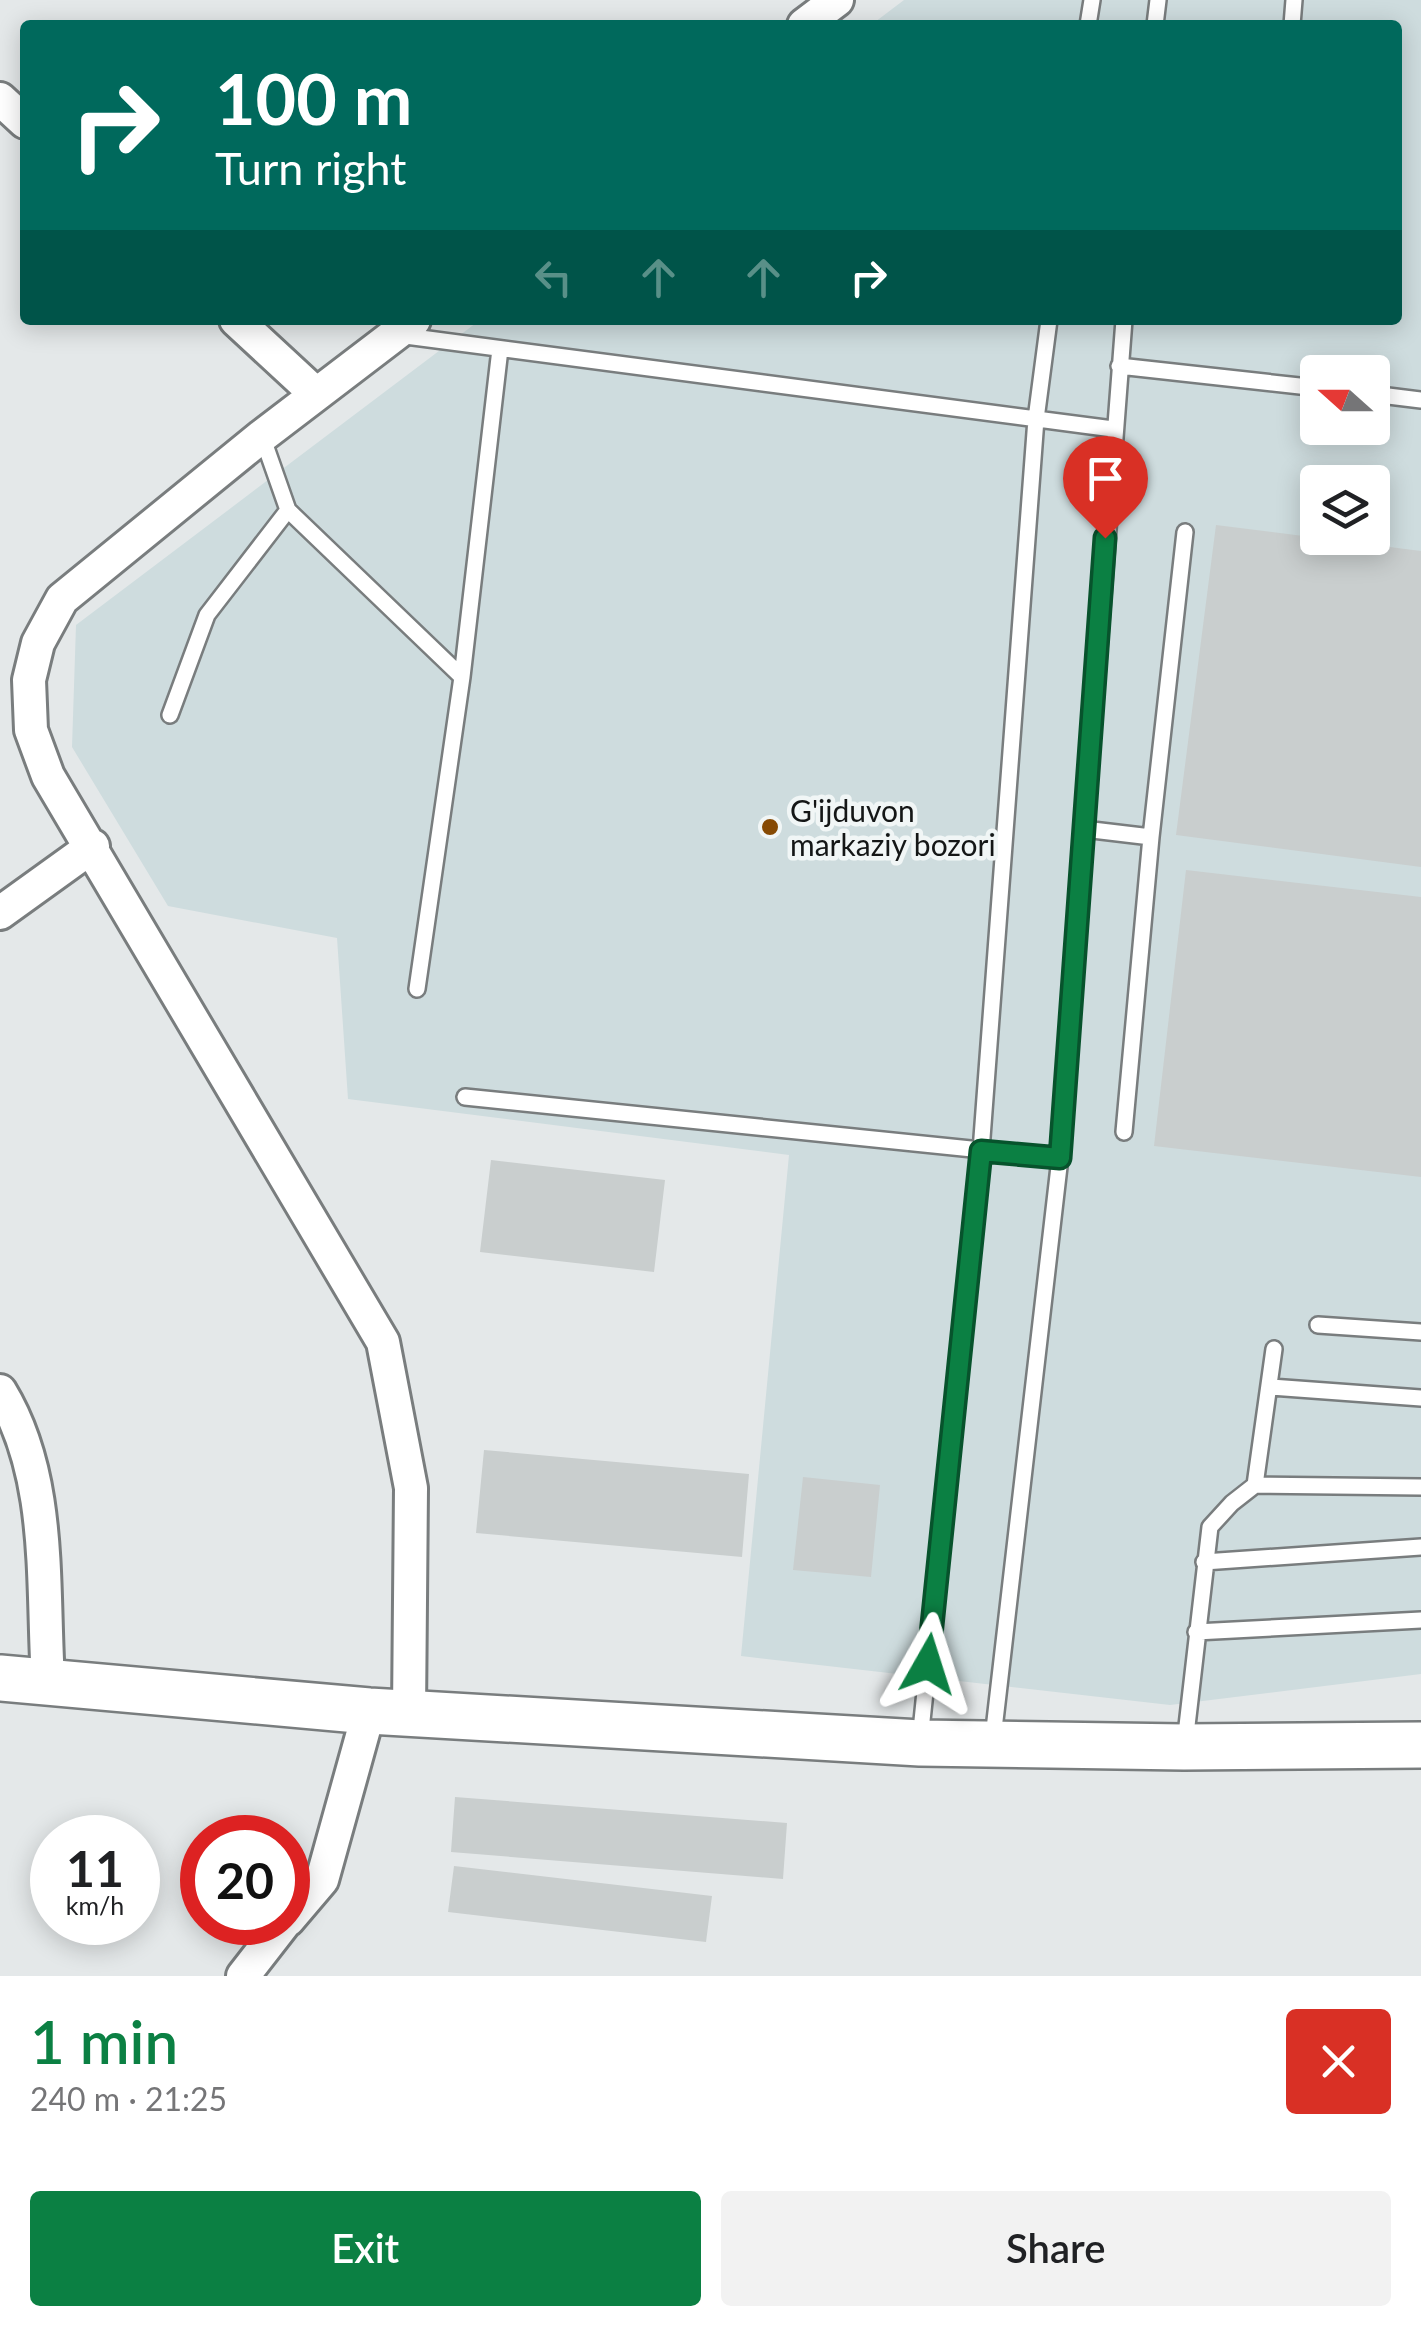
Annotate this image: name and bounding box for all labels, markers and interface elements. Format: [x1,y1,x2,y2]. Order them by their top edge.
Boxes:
text: 100 m [215,56,412,140]
icon: right [50,60,180,190]
text: Turn right [215,141,406,195]
icon: left [526,250,581,305]
icon: ahead [631,250,686,305]
icon: ahead [736,250,791,305]
icon: right [841,250,896,305]
north arrow [1300,355,1390,445]
map controls [1300,355,1390,555]
pin [1063,436,1148,539]
icon: arrive [1078,451,1133,506]
button: layers [1300,465,1390,555]
place label: G'ijduvon markaziy bozori [790,792,996,862]
marker: G'ijduvon markaziy bozori [759,816,781,838]
position arrow [876,1612,980,1716]
speed limit sign: 20 [180,1815,310,1945]
text: 11 [66,1838,124,1898]
text: km/h [66,1890,124,1920]
text: 1 min [30,2005,178,2077]
button: close [1286,2009,1391,2114]
text: 240 m · 21:25 [30,2079,227,2118]
button: Exit [30,2191,701,2306]
button: Share [721,2191,1391,2306]

